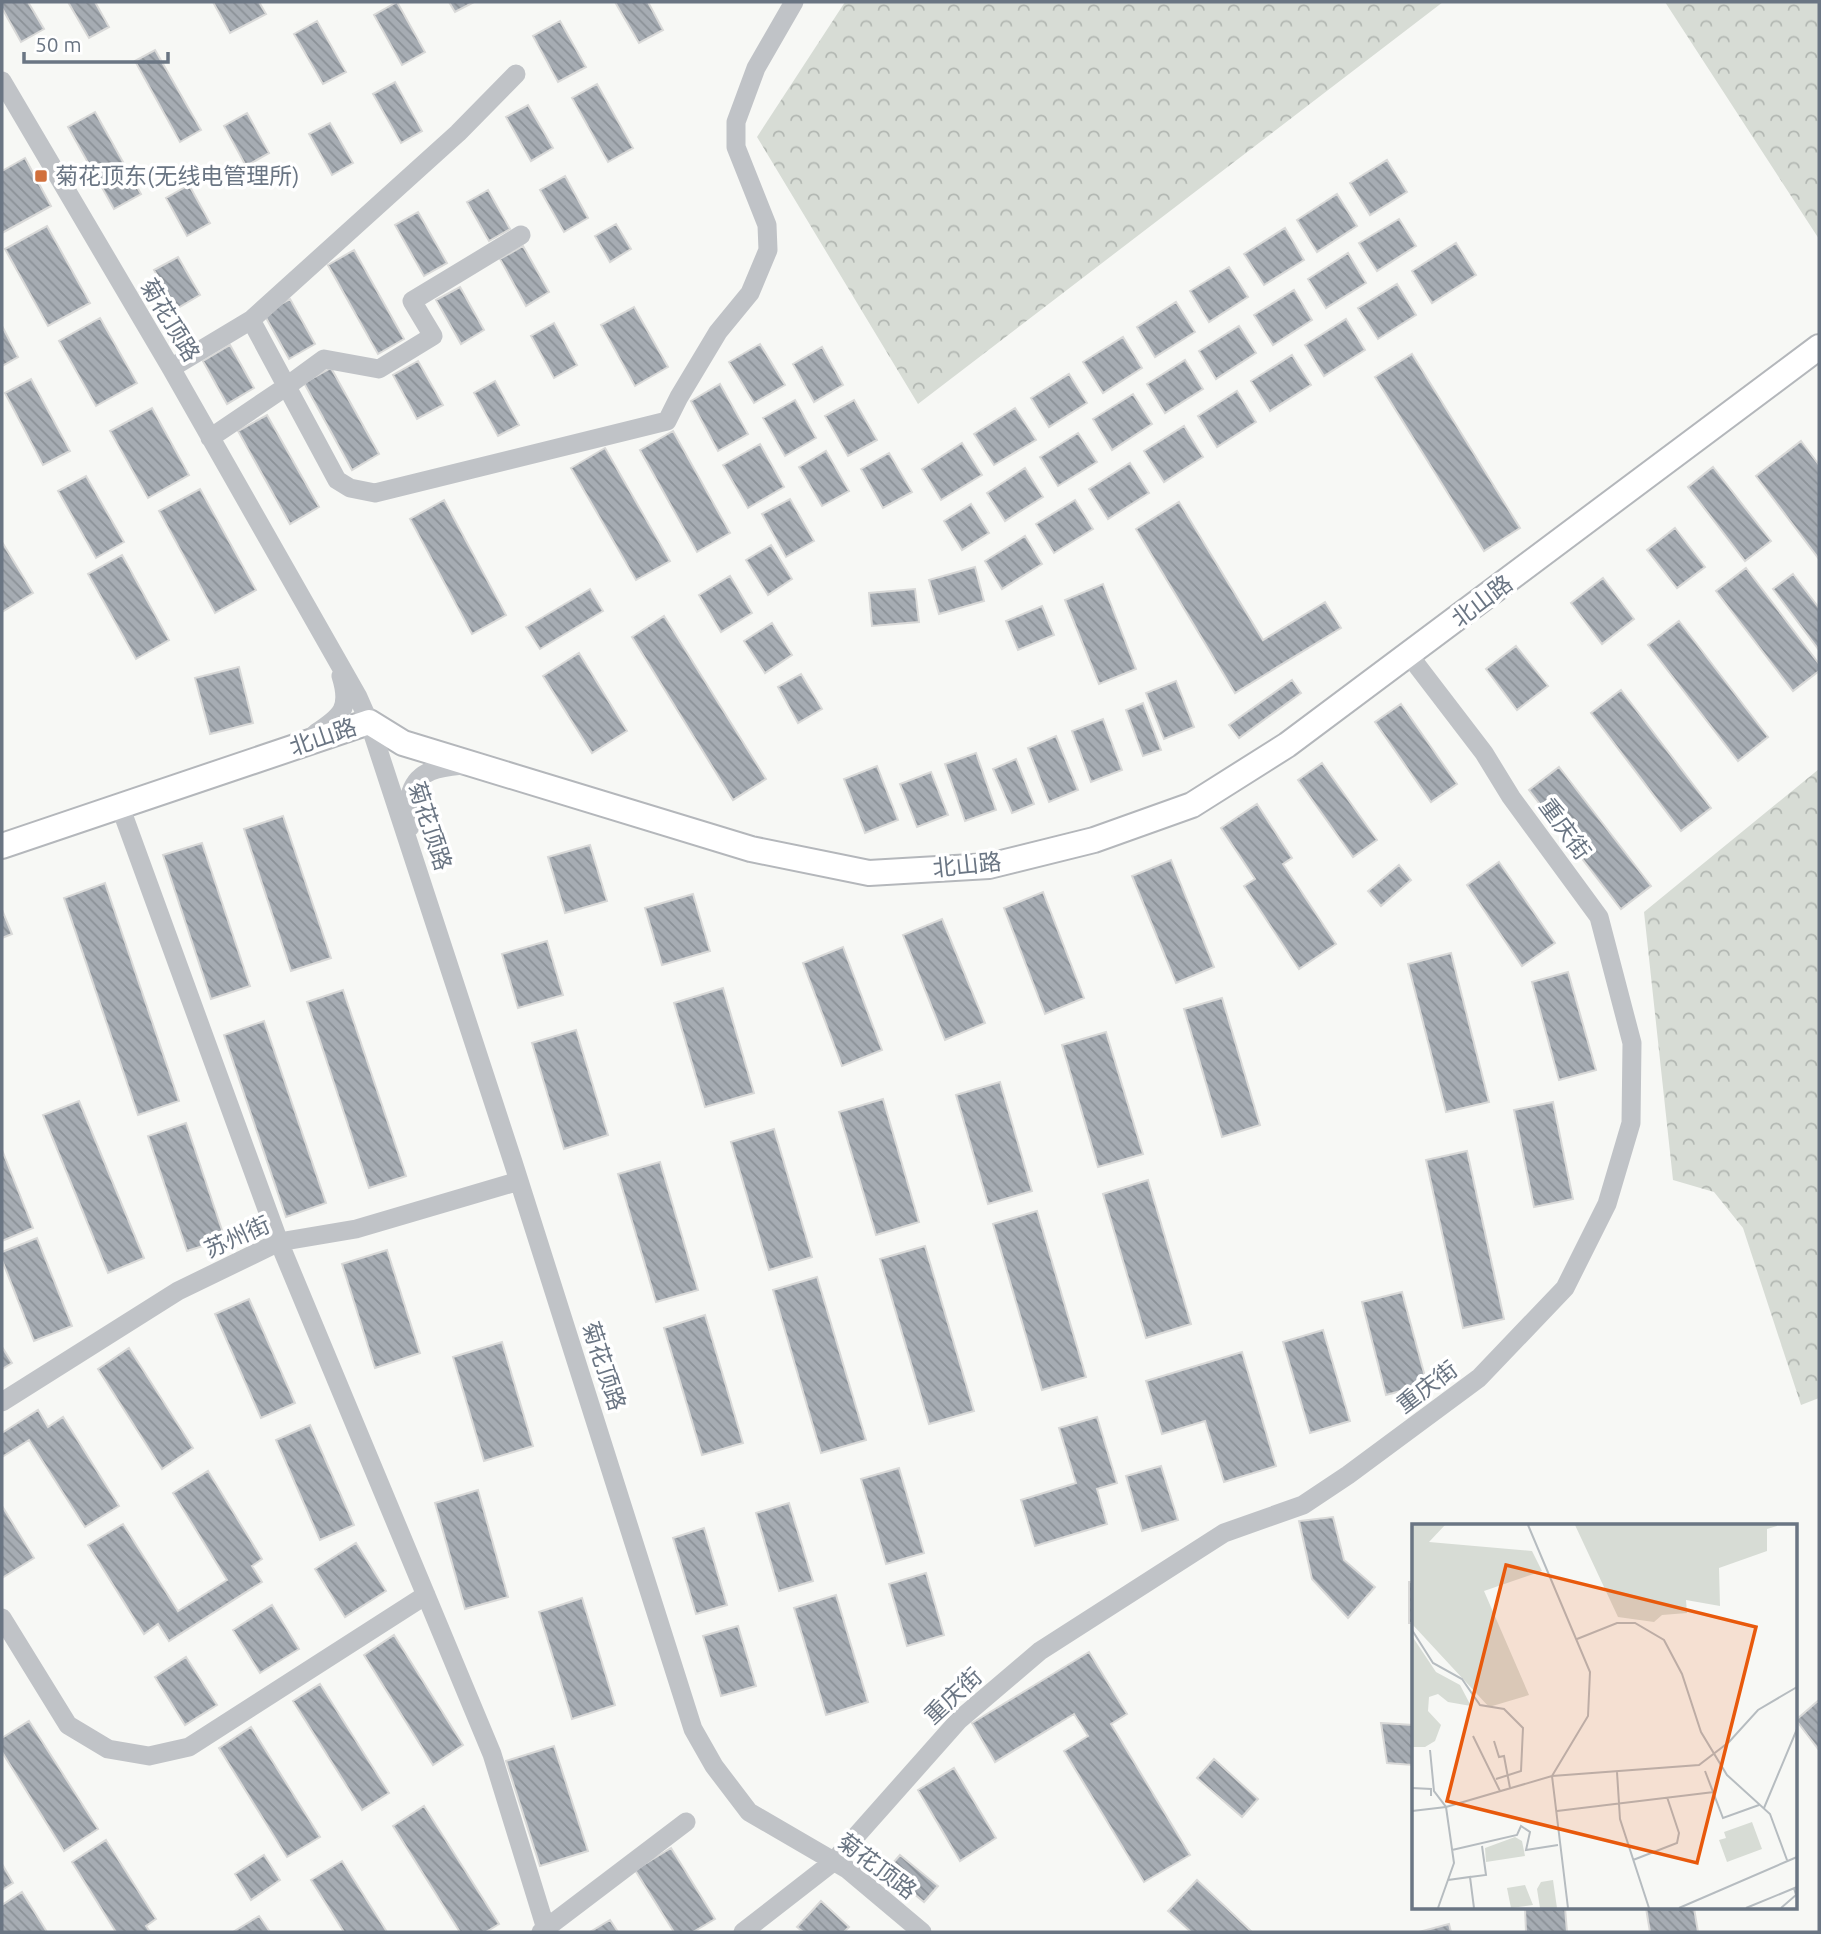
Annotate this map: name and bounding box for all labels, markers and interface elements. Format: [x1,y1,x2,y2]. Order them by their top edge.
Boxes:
scale bar [24,21,168,65]
text: 50 m [35,32,82,56]
place label: 菊花顶东(无线电管理所) [55,163,300,189]
marker: 菊花顶东(无线电管理所) [33,168,49,184]
street label: 菊花顶路 [136,274,205,366]
street label: 北山路 [1447,570,1517,631]
street label: 北山路 [286,713,360,760]
street label: 菊花顶路 [404,778,457,873]
street label: 重庆街 [1535,793,1596,864]
street label: 北山路 [931,848,1003,881]
street label: 苏州街 [200,1211,273,1262]
street label: 菊花顶路 [578,1318,631,1413]
street label: 重庆街 [1392,1356,1462,1417]
inset map [1412,1524,1797,1910]
street label: 重庆街 [919,1663,986,1728]
street label: 菊花顶路 [833,1828,922,1903]

